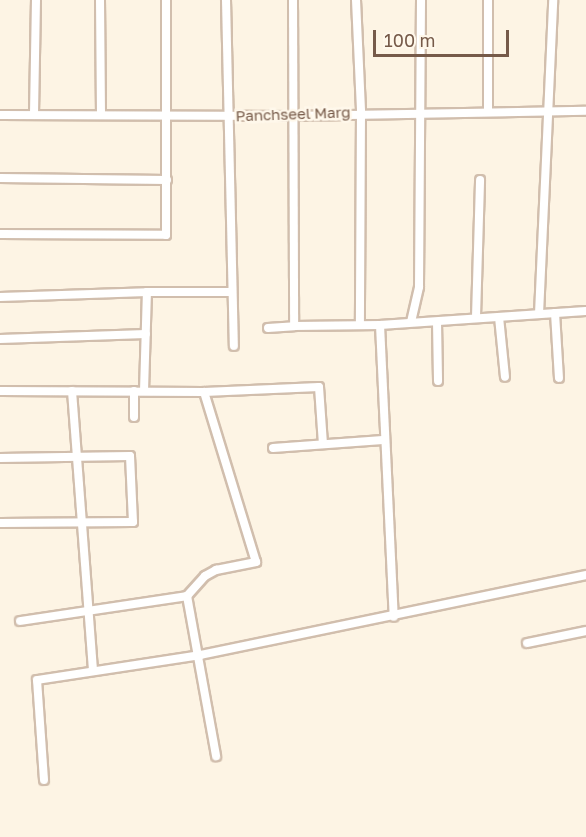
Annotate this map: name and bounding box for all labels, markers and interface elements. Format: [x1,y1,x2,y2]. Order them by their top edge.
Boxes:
scale bar [376,18,512,56]
text: 100 m [384,29,435,51]
street label: Panchseel Marg [235,103,351,125]

